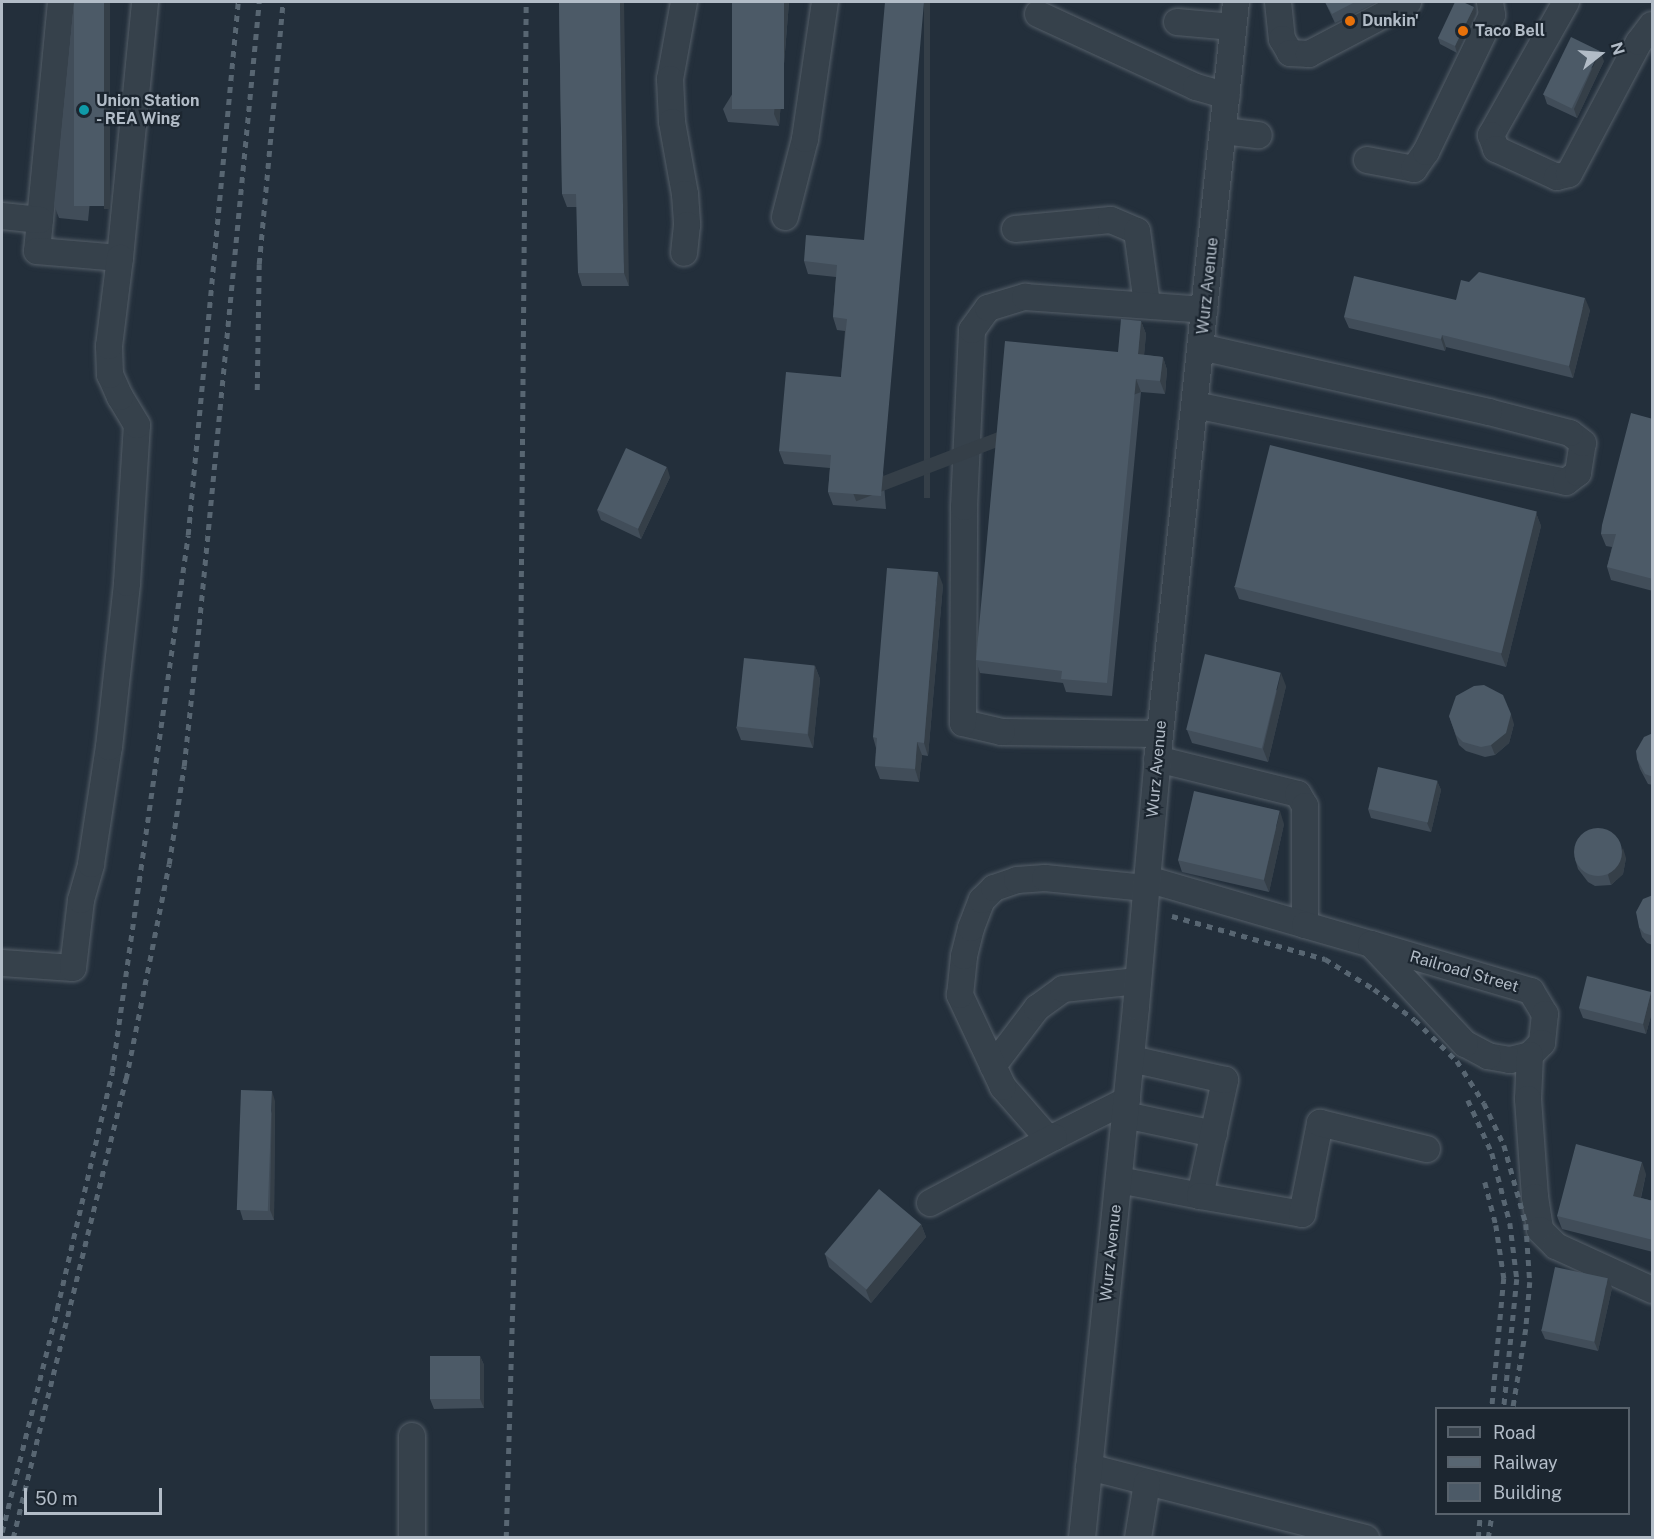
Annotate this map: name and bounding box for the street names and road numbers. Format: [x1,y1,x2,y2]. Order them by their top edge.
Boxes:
street label: Wurz Avenue [1193,236,1223,336]
street label: Wurz Avenue [1143,720,1171,818]
street label: Railroad Street [1407,947,1521,997]
street label: Wurz Avenue [1096,1203,1126,1303]

